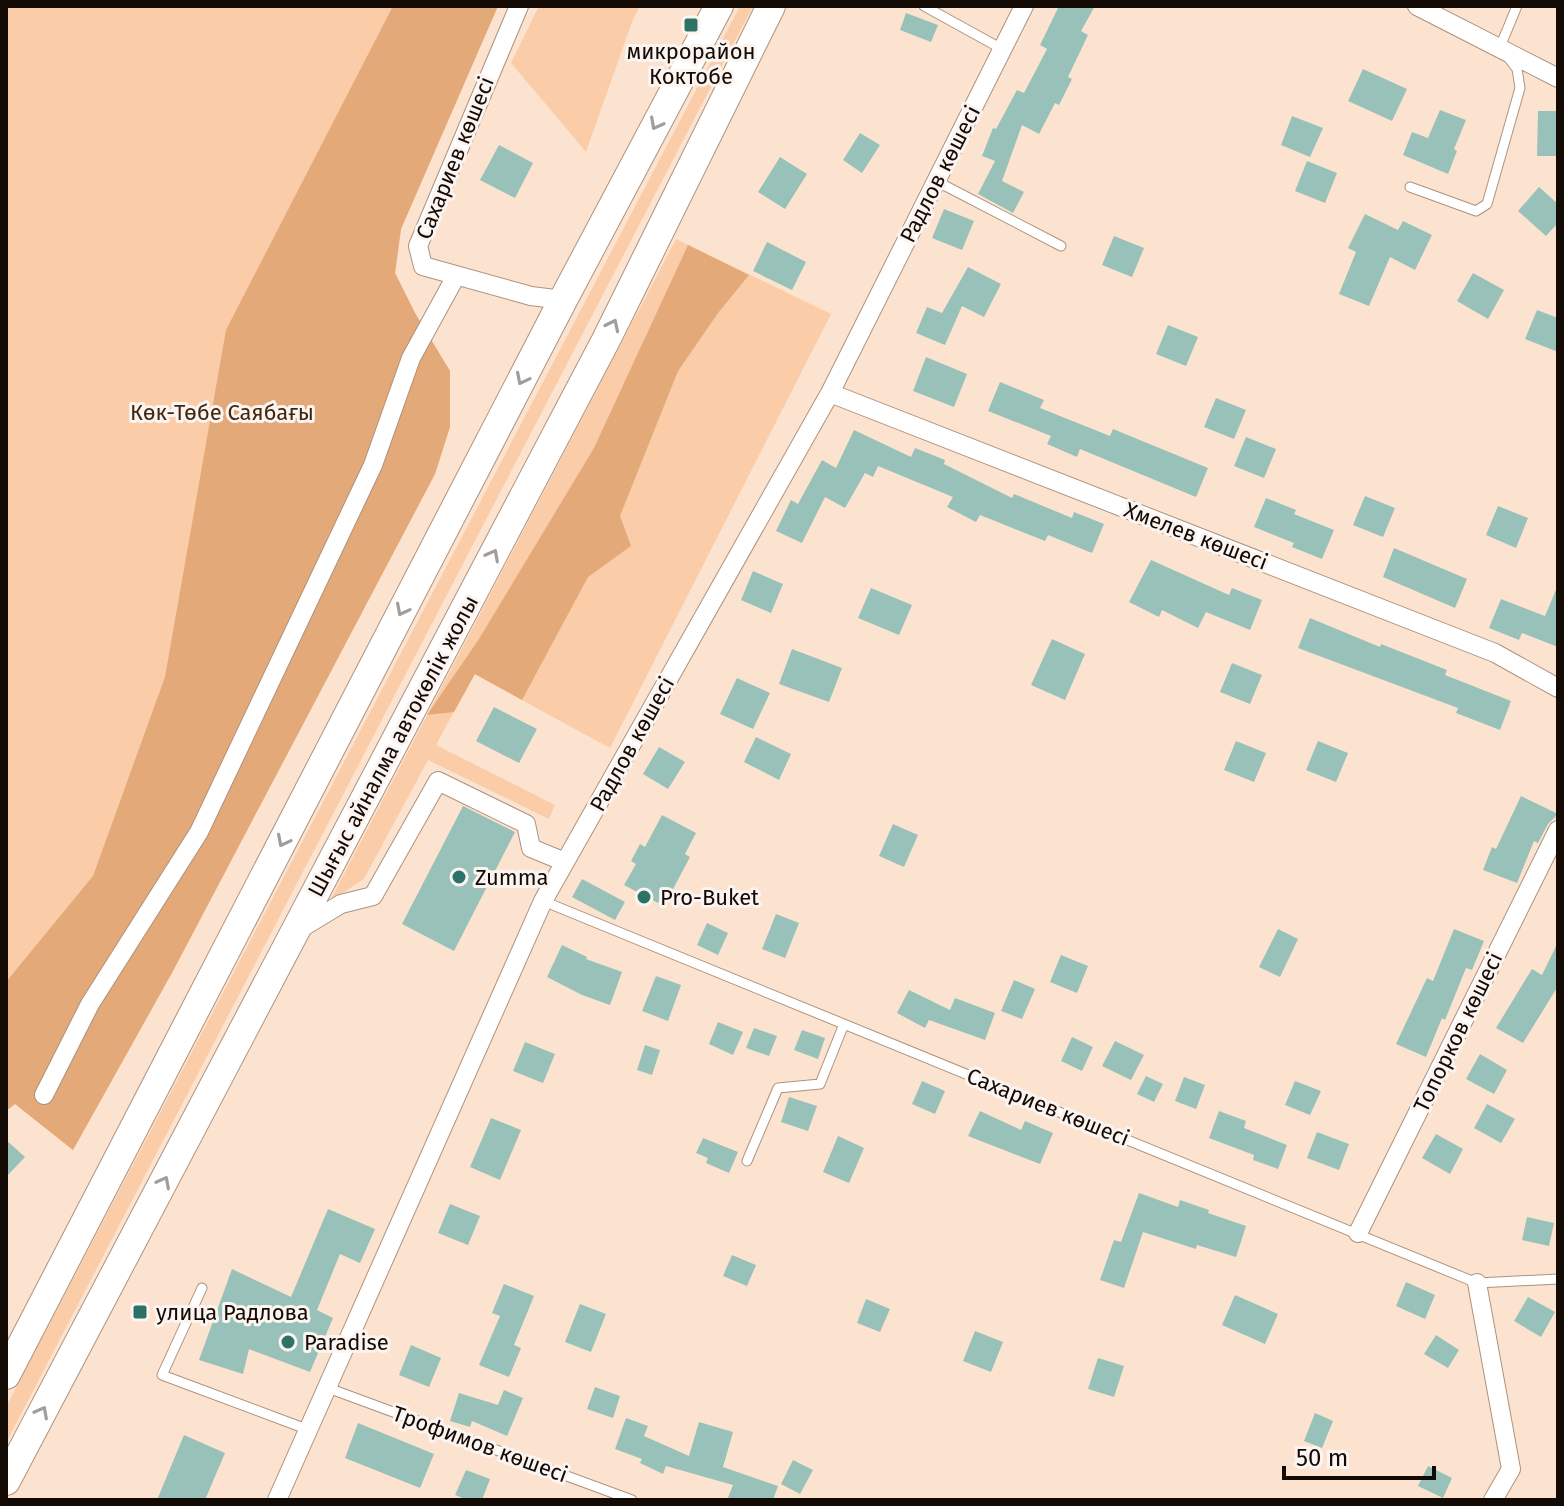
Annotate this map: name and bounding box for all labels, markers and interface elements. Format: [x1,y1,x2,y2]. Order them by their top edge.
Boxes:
marker: микрорайон Коктобе [682,16,700,34]
place label: микрорайон Коктобе [626,38,756,90]
street label: Сахариев көшесі [410,73,500,243]
street label: Радлов көшесі [894,101,986,247]
one-way arrow [650,116,665,131]
one-way arrow [603,318,619,333]
one-way arrow [516,371,531,386]
park label: Көк-Төбе Саябағы [130,399,314,426]
street label: Хмелев көшесі [1120,496,1272,576]
one-way arrow [483,549,498,564]
street label: Шығыс айналма автокөлік жолы [302,591,484,901]
one-way arrow [397,602,412,617]
street label: Радлов көшесі [584,672,680,816]
one-way arrow [277,833,292,847]
place label: Zumma [475,864,549,891]
marker: Zumma [450,868,468,886]
place label: Pro-Buket [660,884,759,911]
marker: Pro-Buket [635,888,653,906]
street label: Топорков көшесі [1408,948,1508,1116]
street label: Сахариев көшесі [963,1062,1133,1152]
one-way arrow [154,1176,169,1191]
place label: улица Радлова [156,1299,309,1326]
marker: улица Радлова [131,1303,149,1321]
place label: Paradise [304,1329,389,1356]
marker: Paradise [279,1333,297,1351]
street label: Трофимов көшесі [389,1400,571,1488]
one-way arrow [33,1406,48,1420]
scale bar [1284,1430,1434,1480]
text: 50 m [1296,1444,1348,1472]

